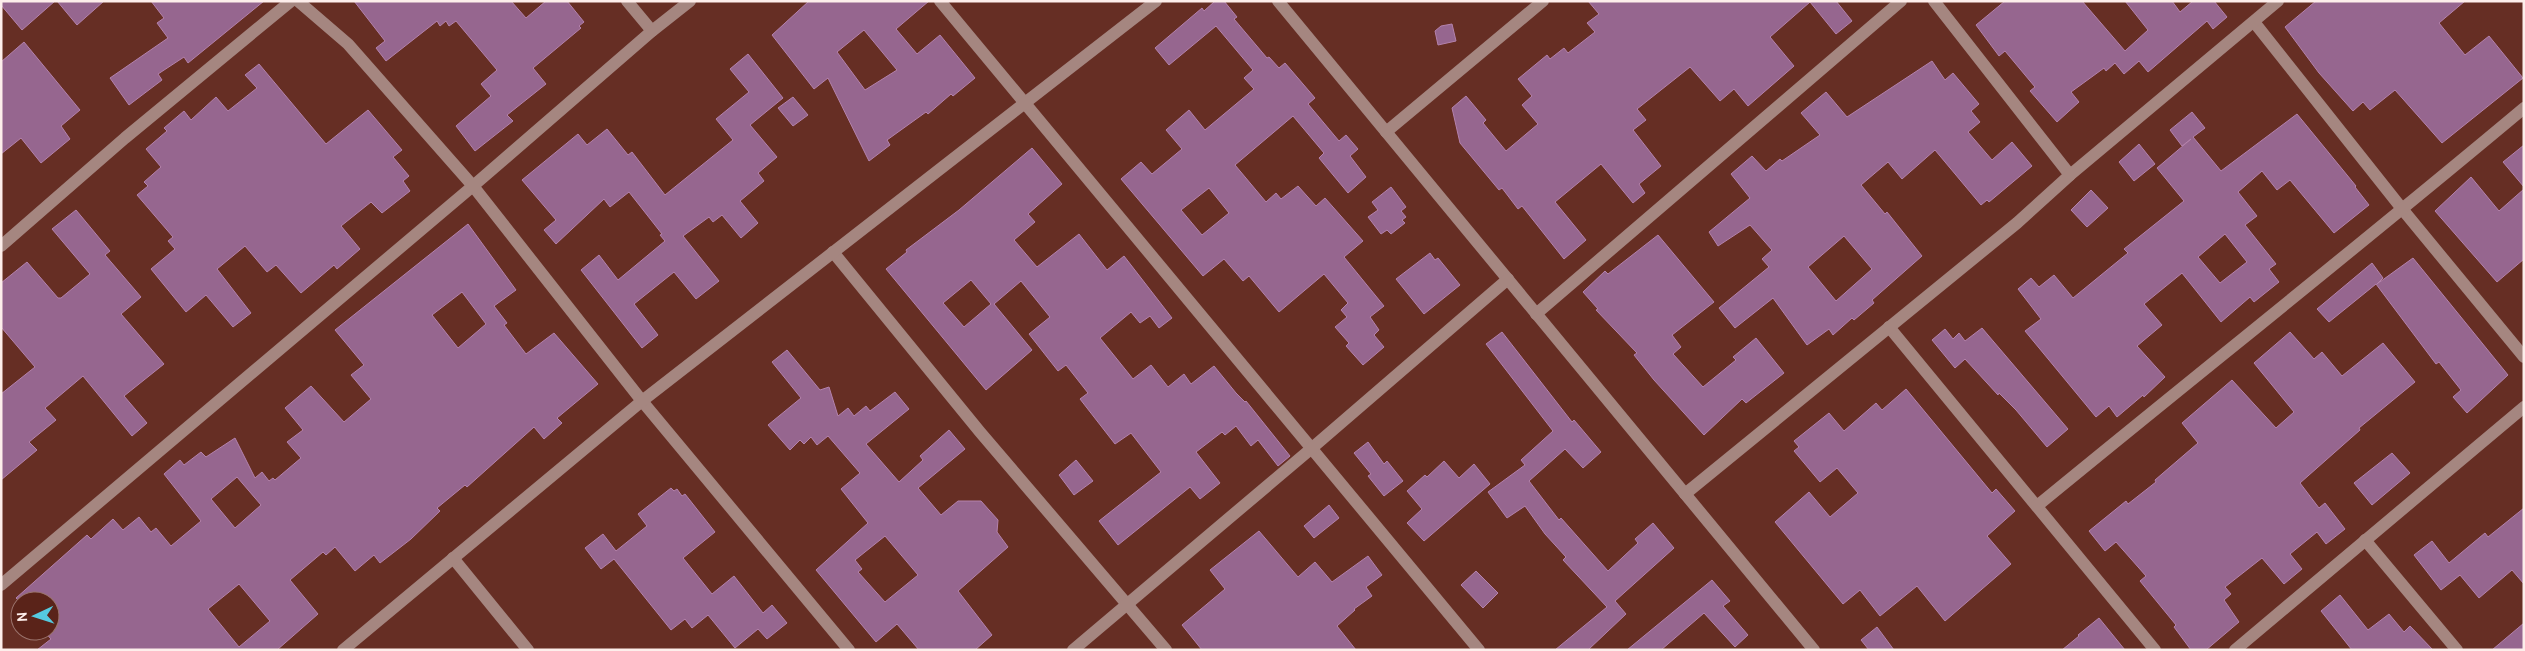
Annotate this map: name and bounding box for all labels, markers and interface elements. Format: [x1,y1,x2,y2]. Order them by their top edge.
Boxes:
north arrow [10,591,60,641]
text: N [13,611,31,622]

